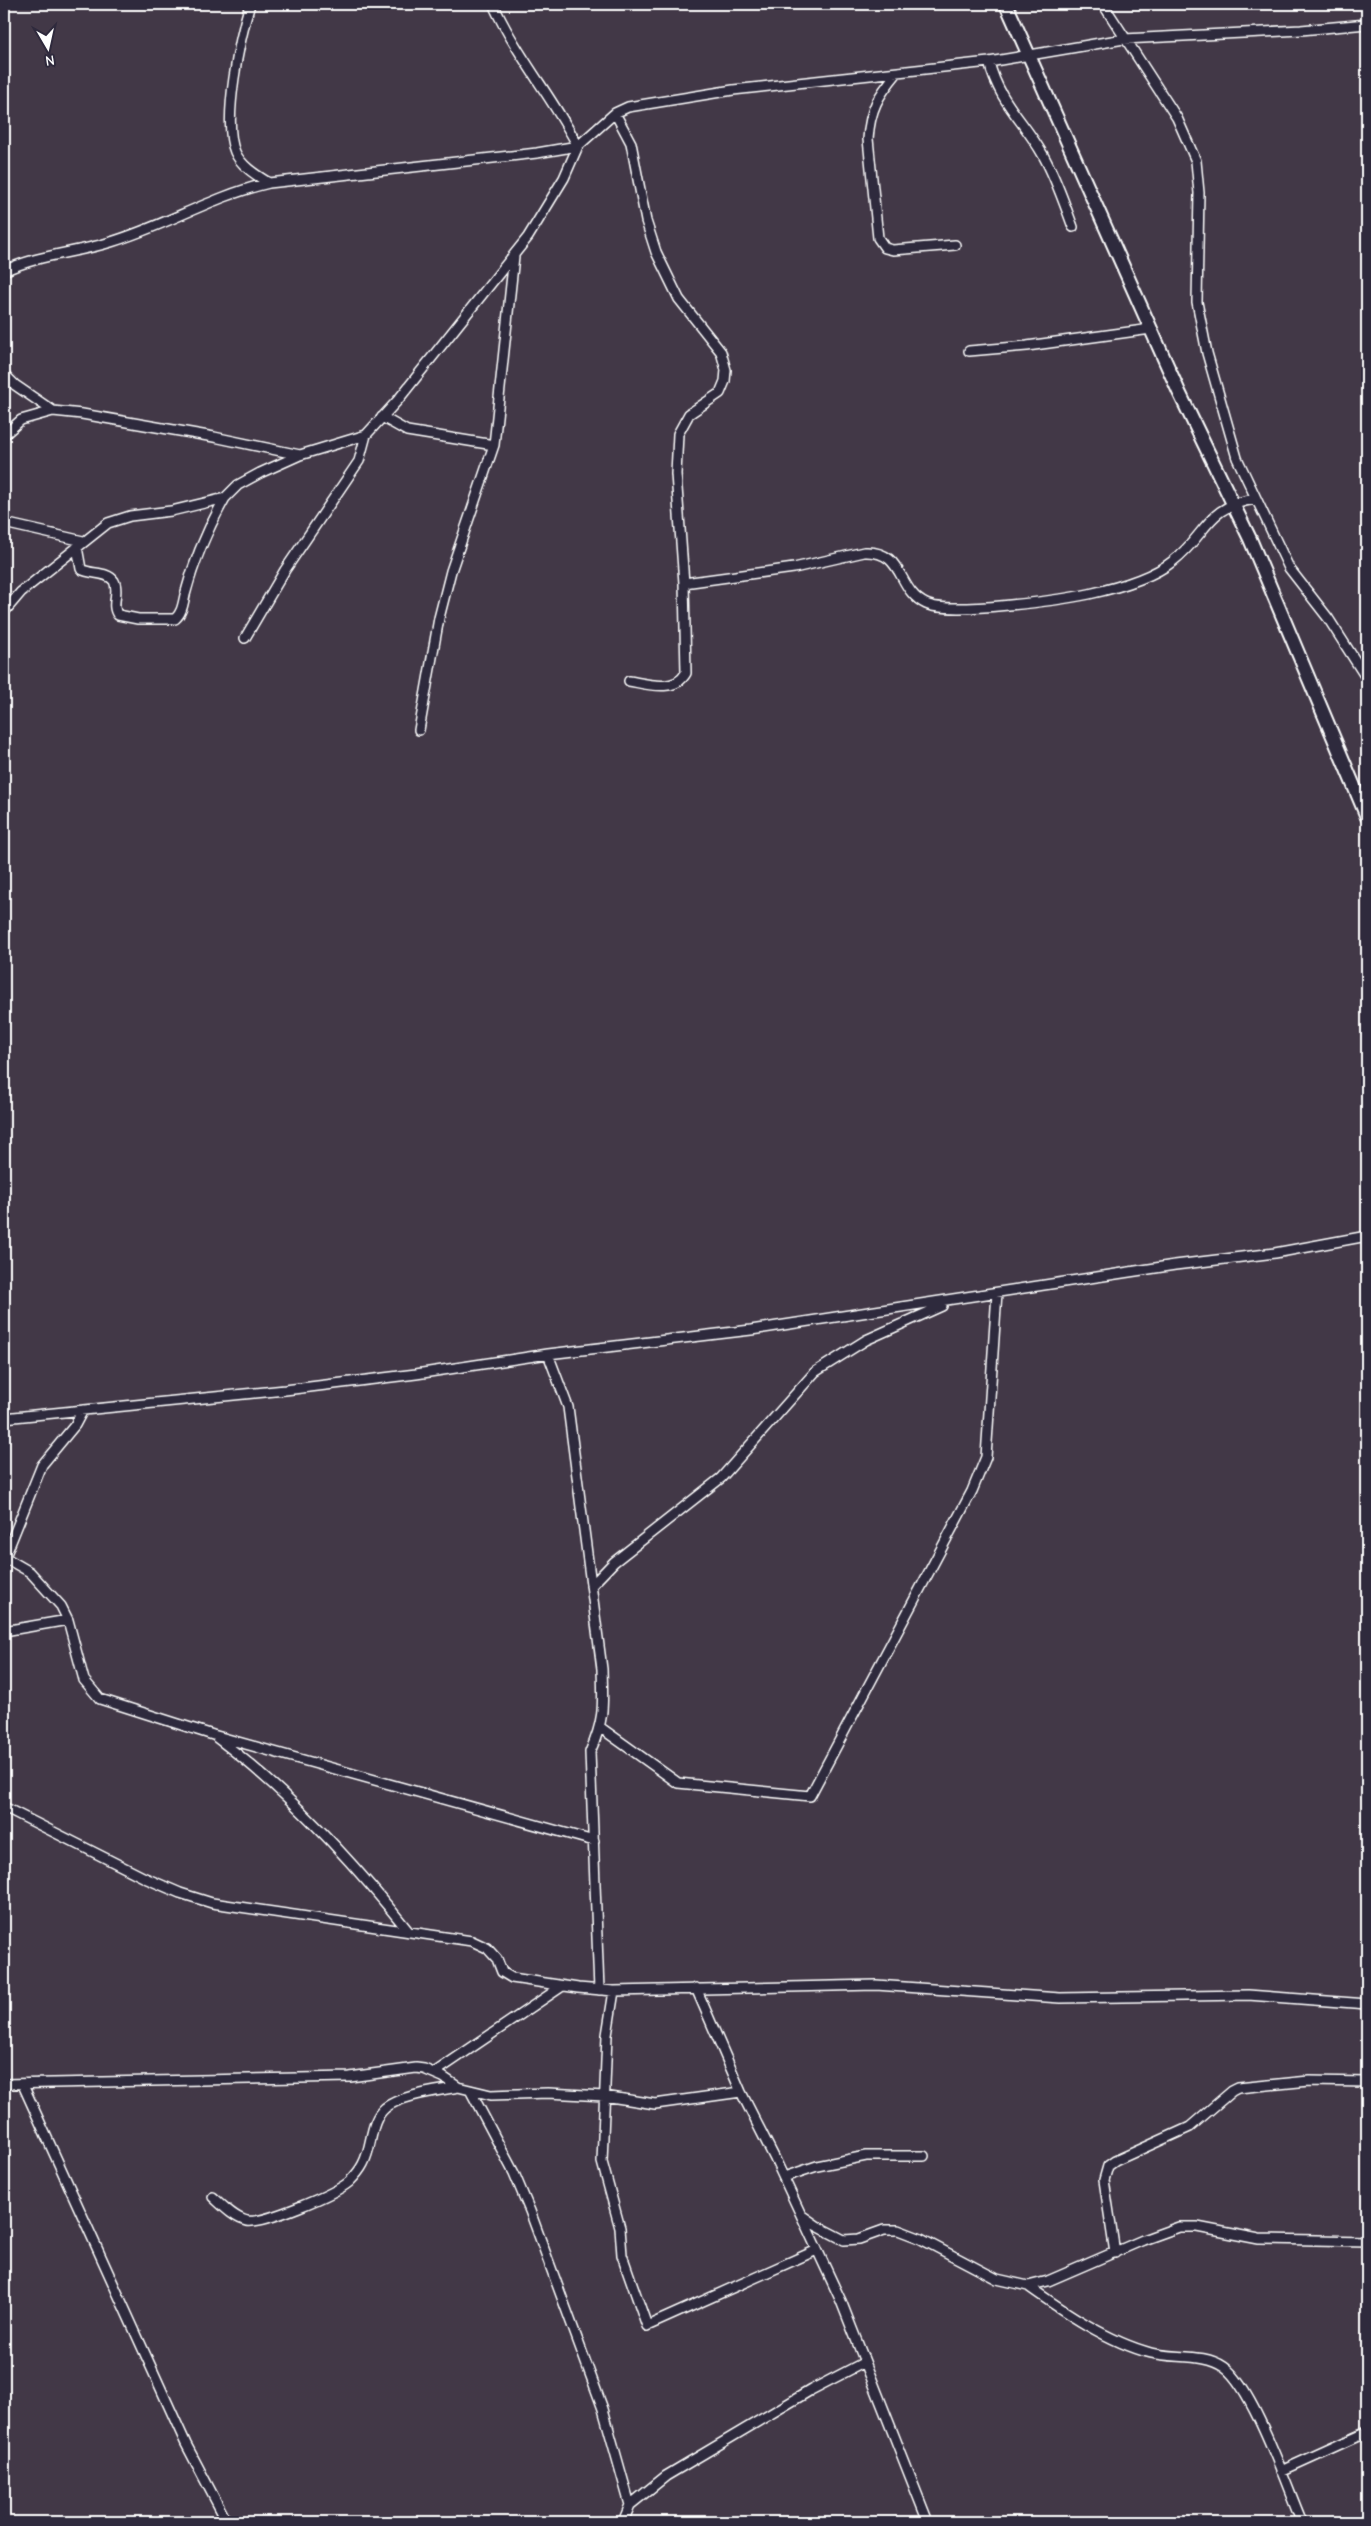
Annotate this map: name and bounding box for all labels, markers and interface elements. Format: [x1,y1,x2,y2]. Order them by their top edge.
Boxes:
north arrow [22,22,72,72]
text: N [44,51,56,69]

